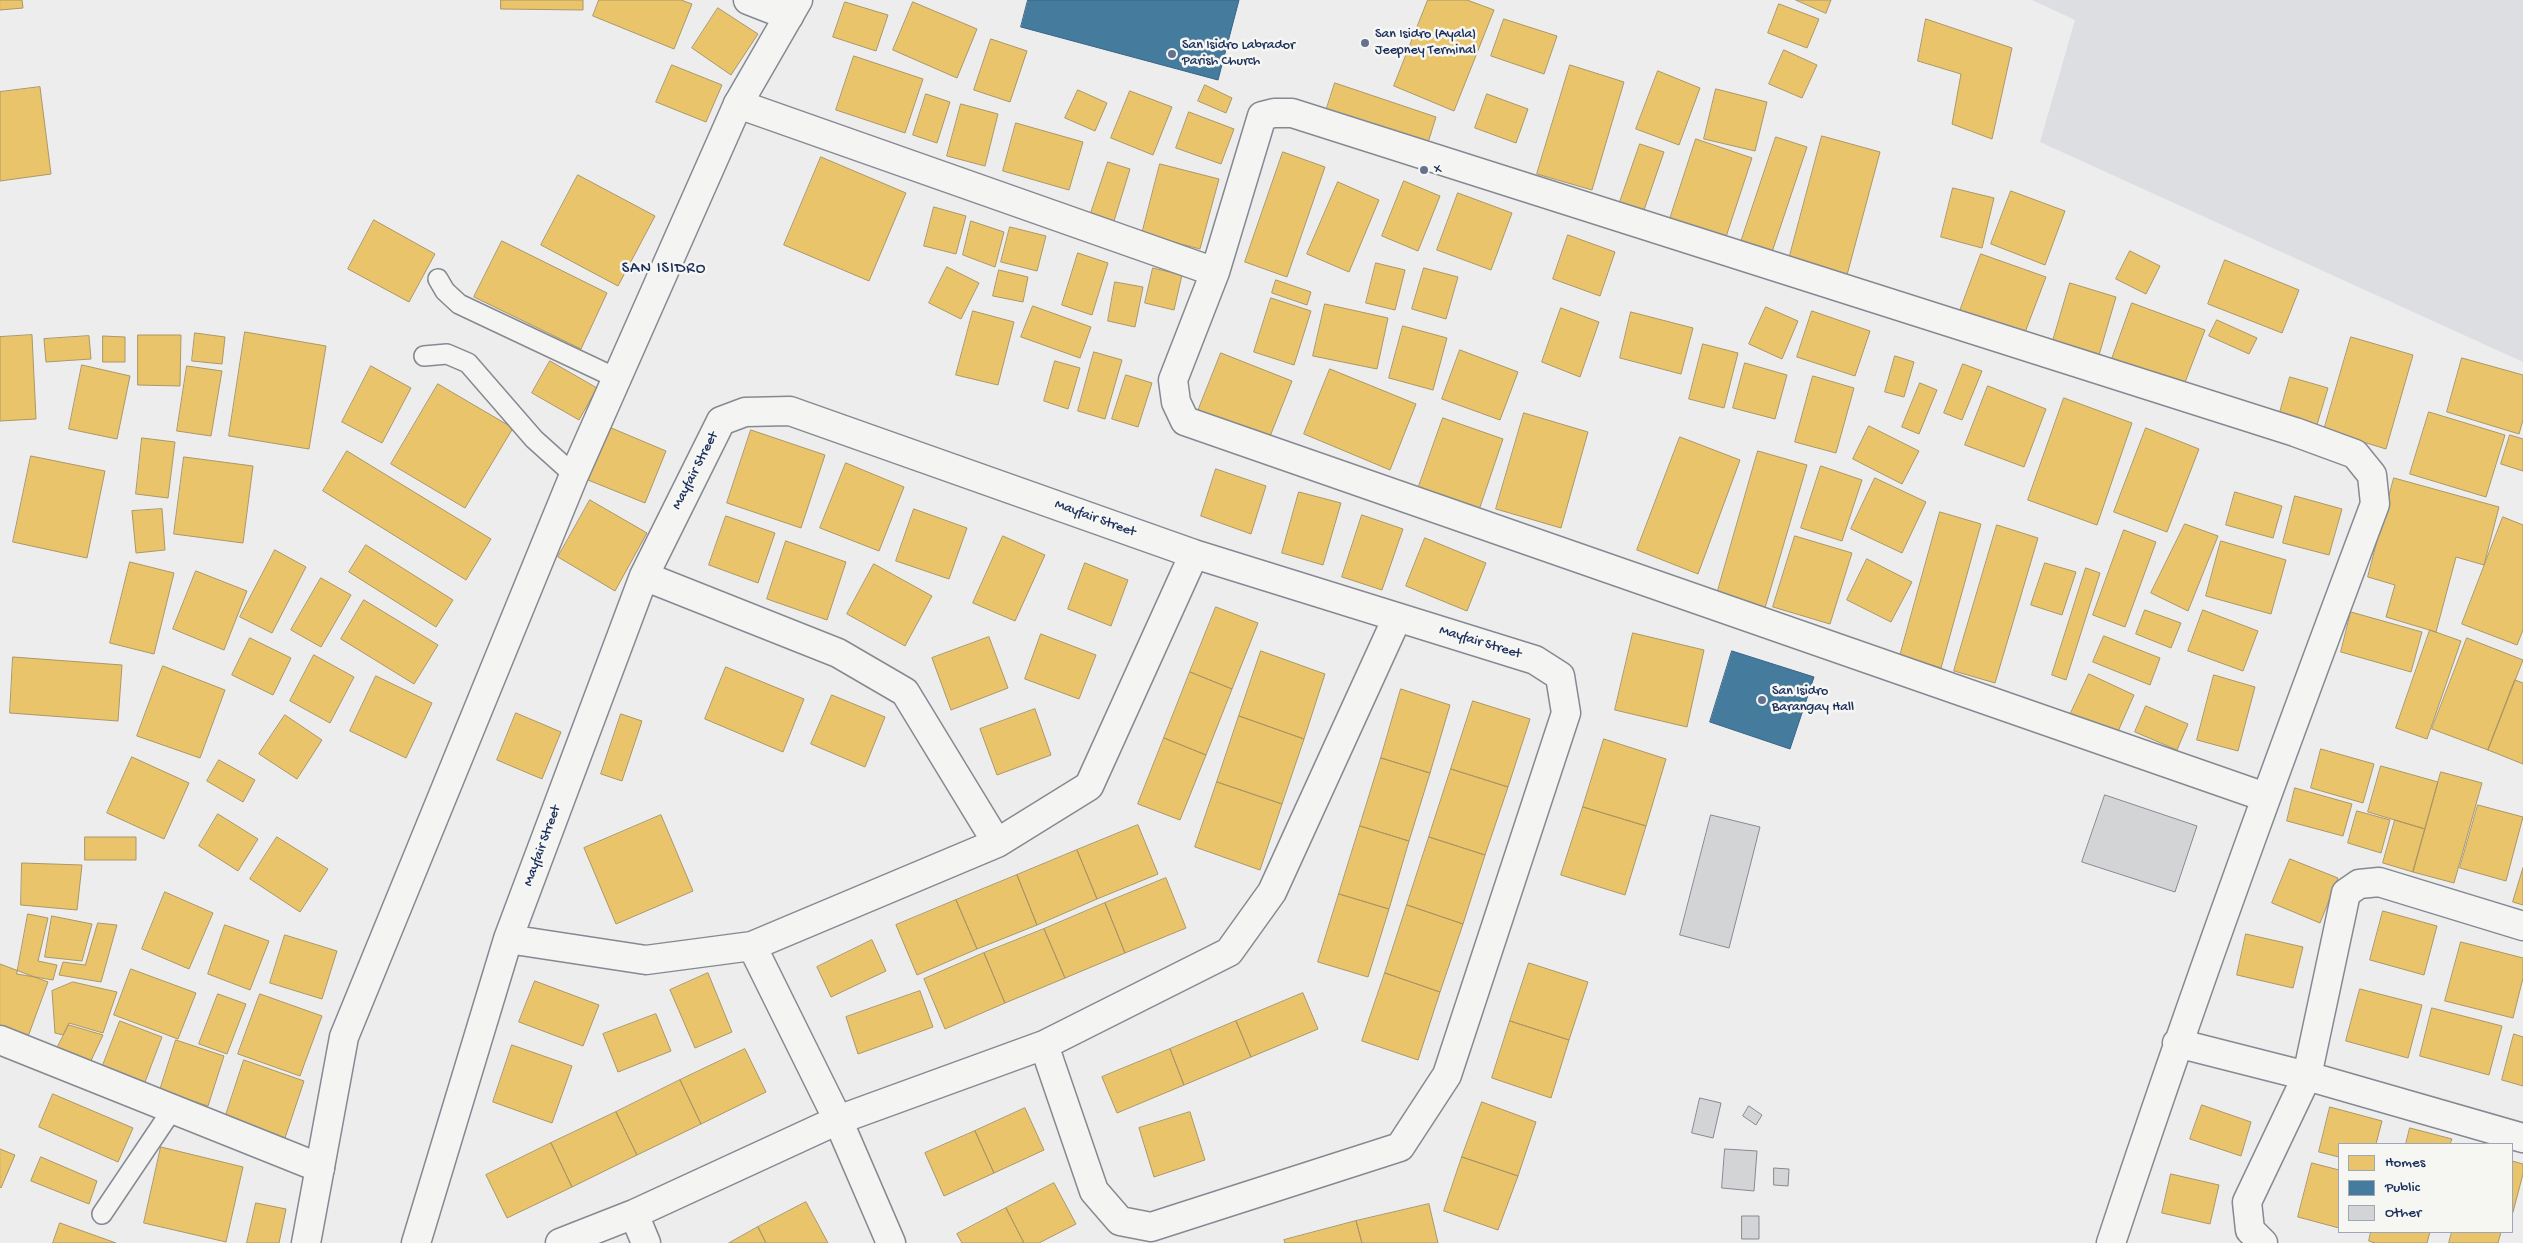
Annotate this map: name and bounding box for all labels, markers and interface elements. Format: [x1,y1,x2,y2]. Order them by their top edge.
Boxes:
place label: San Isidro (Ayala) Jeepney Terminal [1375,27,1476,59]
marker: San Isidro (Ayala) Jeepney Terminal [1359,37,1371,49]
place label: San Isidro Labrador Parish Church [1182,38,1295,70]
marker: San Isidro Labrador Parish Church [1166,48,1178,60]
place label: X [1434,162,1441,178]
marker: X [1418,164,1430,176]
district label: SAN ISIDRO [620,260,708,280]
street label: Mayfair Street [669,429,723,513]
street label: Mayfair Street [1052,497,1138,541]
street label: Mayfair Street [1437,623,1523,663]
place label: San Isidro Barangay Hall [1772,684,1854,716]
marker: San Isidro Barangay Hall [1756,694,1768,706]
street label: Mayfair Street [521,803,565,889]
legend [2338,1143,2513,1233]
text: Homes [2385,1154,2425,1172]
text: Public [2385,1179,2420,1197]
text: Other [2385,1204,2421,1222]

